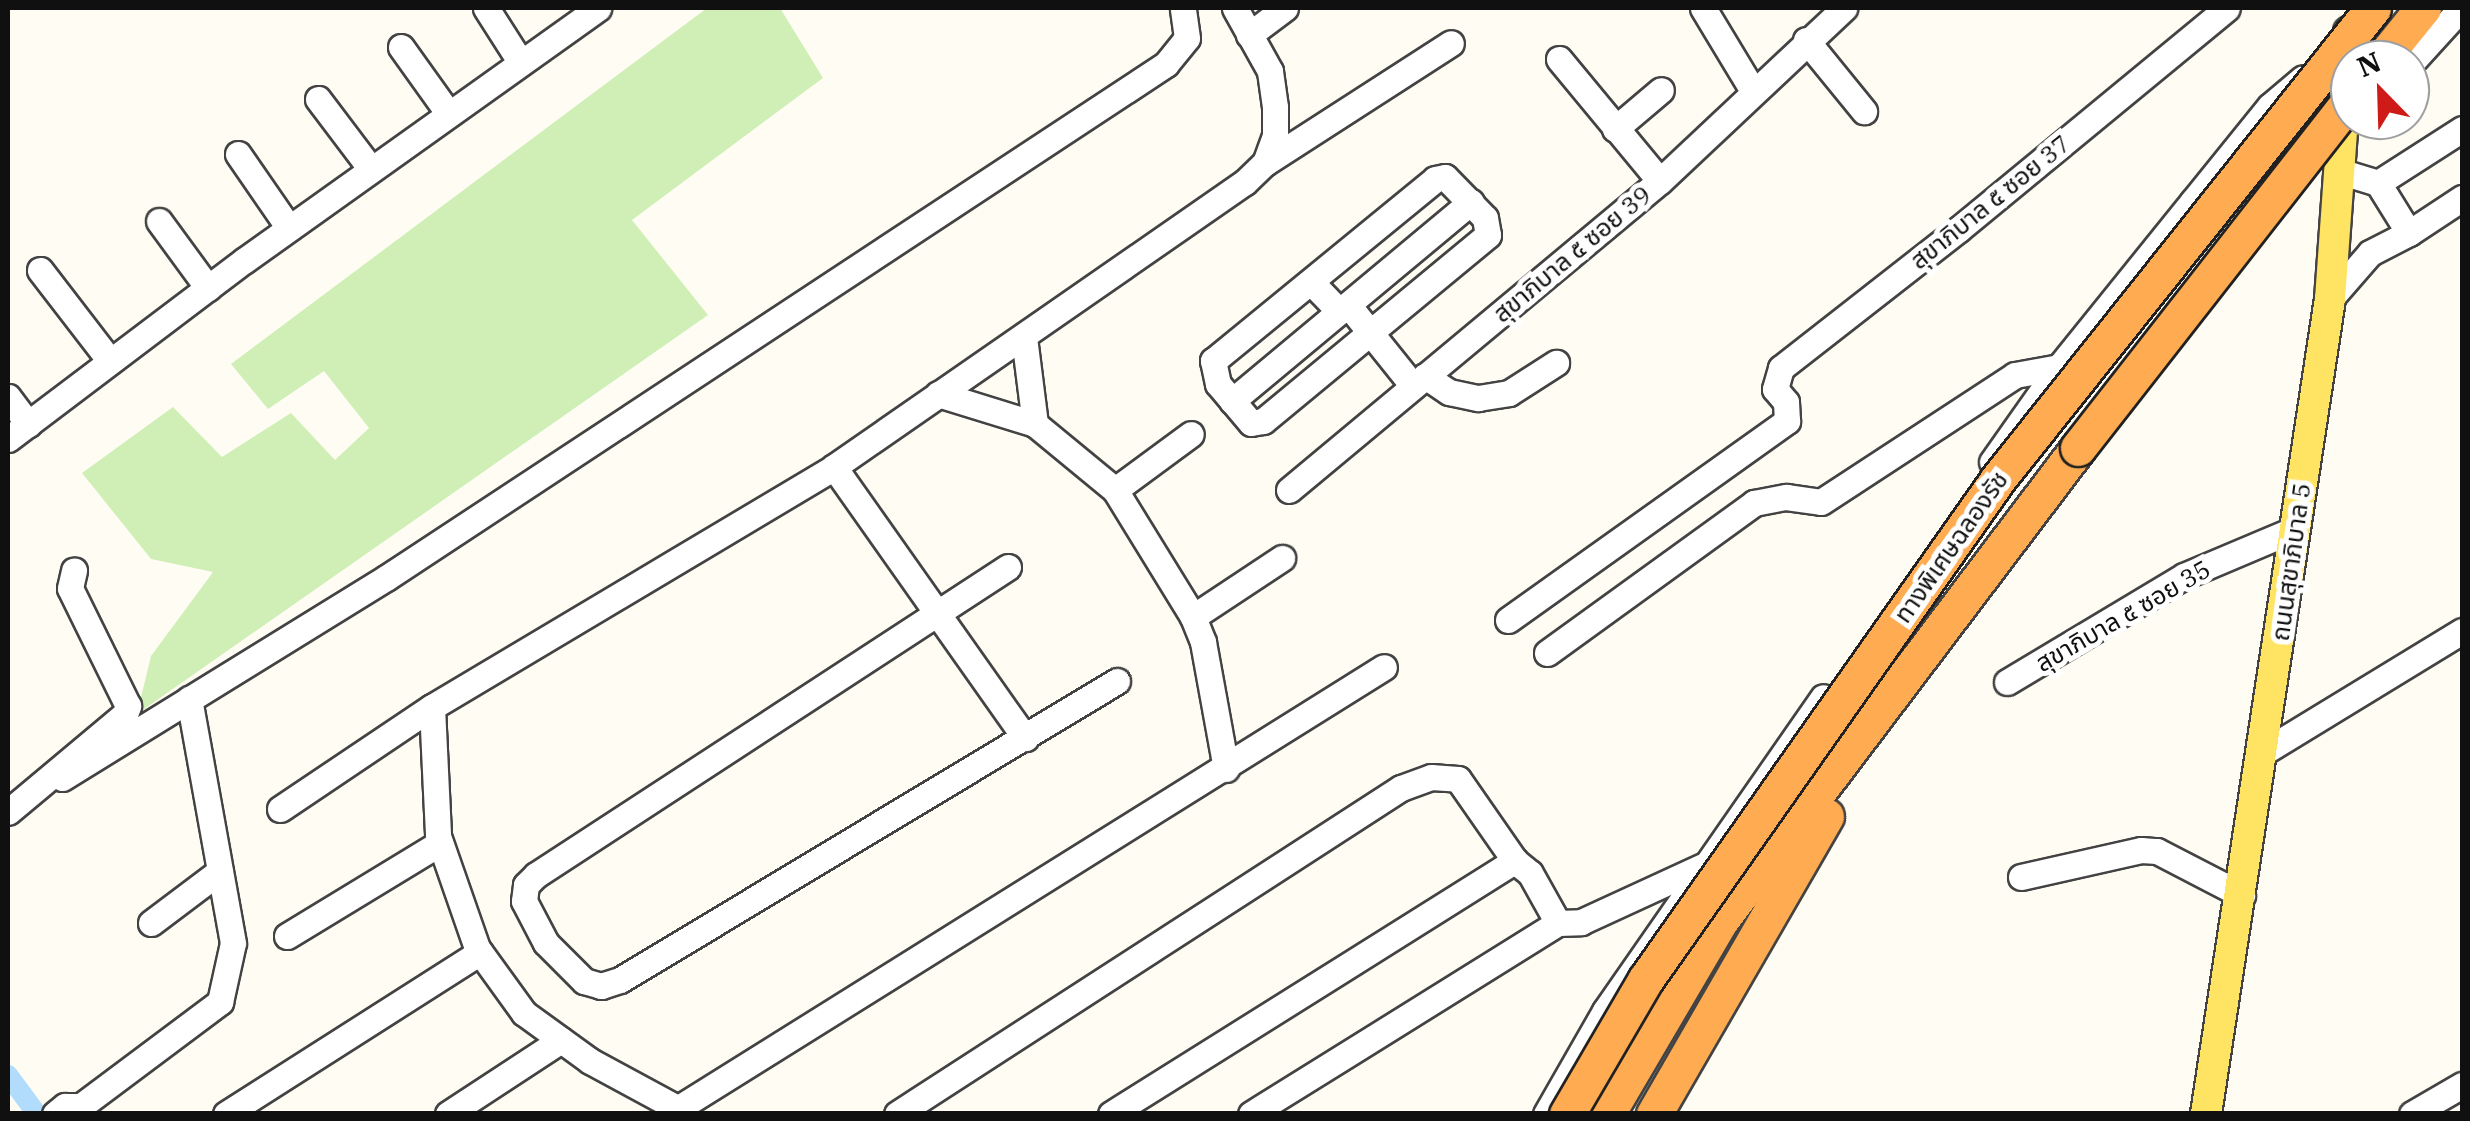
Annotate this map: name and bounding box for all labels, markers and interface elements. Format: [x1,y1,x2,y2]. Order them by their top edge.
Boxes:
north arrow [2330,40,2430,140]
text: N [2351,42,2386,85]
street label: สุขาภิบาล ๕ ซอย 37 [1904,128,2076,276]
street label: สุขาภิบาล ๕ ซอย 39 [1487,179,1657,329]
street label: ทางพิเศษฉลองรัช [1888,465,2014,629]
street label: ถนนสุขาภิบาล 5 [2265,481,2317,643]
street label: สุขาภิบาล ๕ ซอย 35 [2030,554,2216,678]

